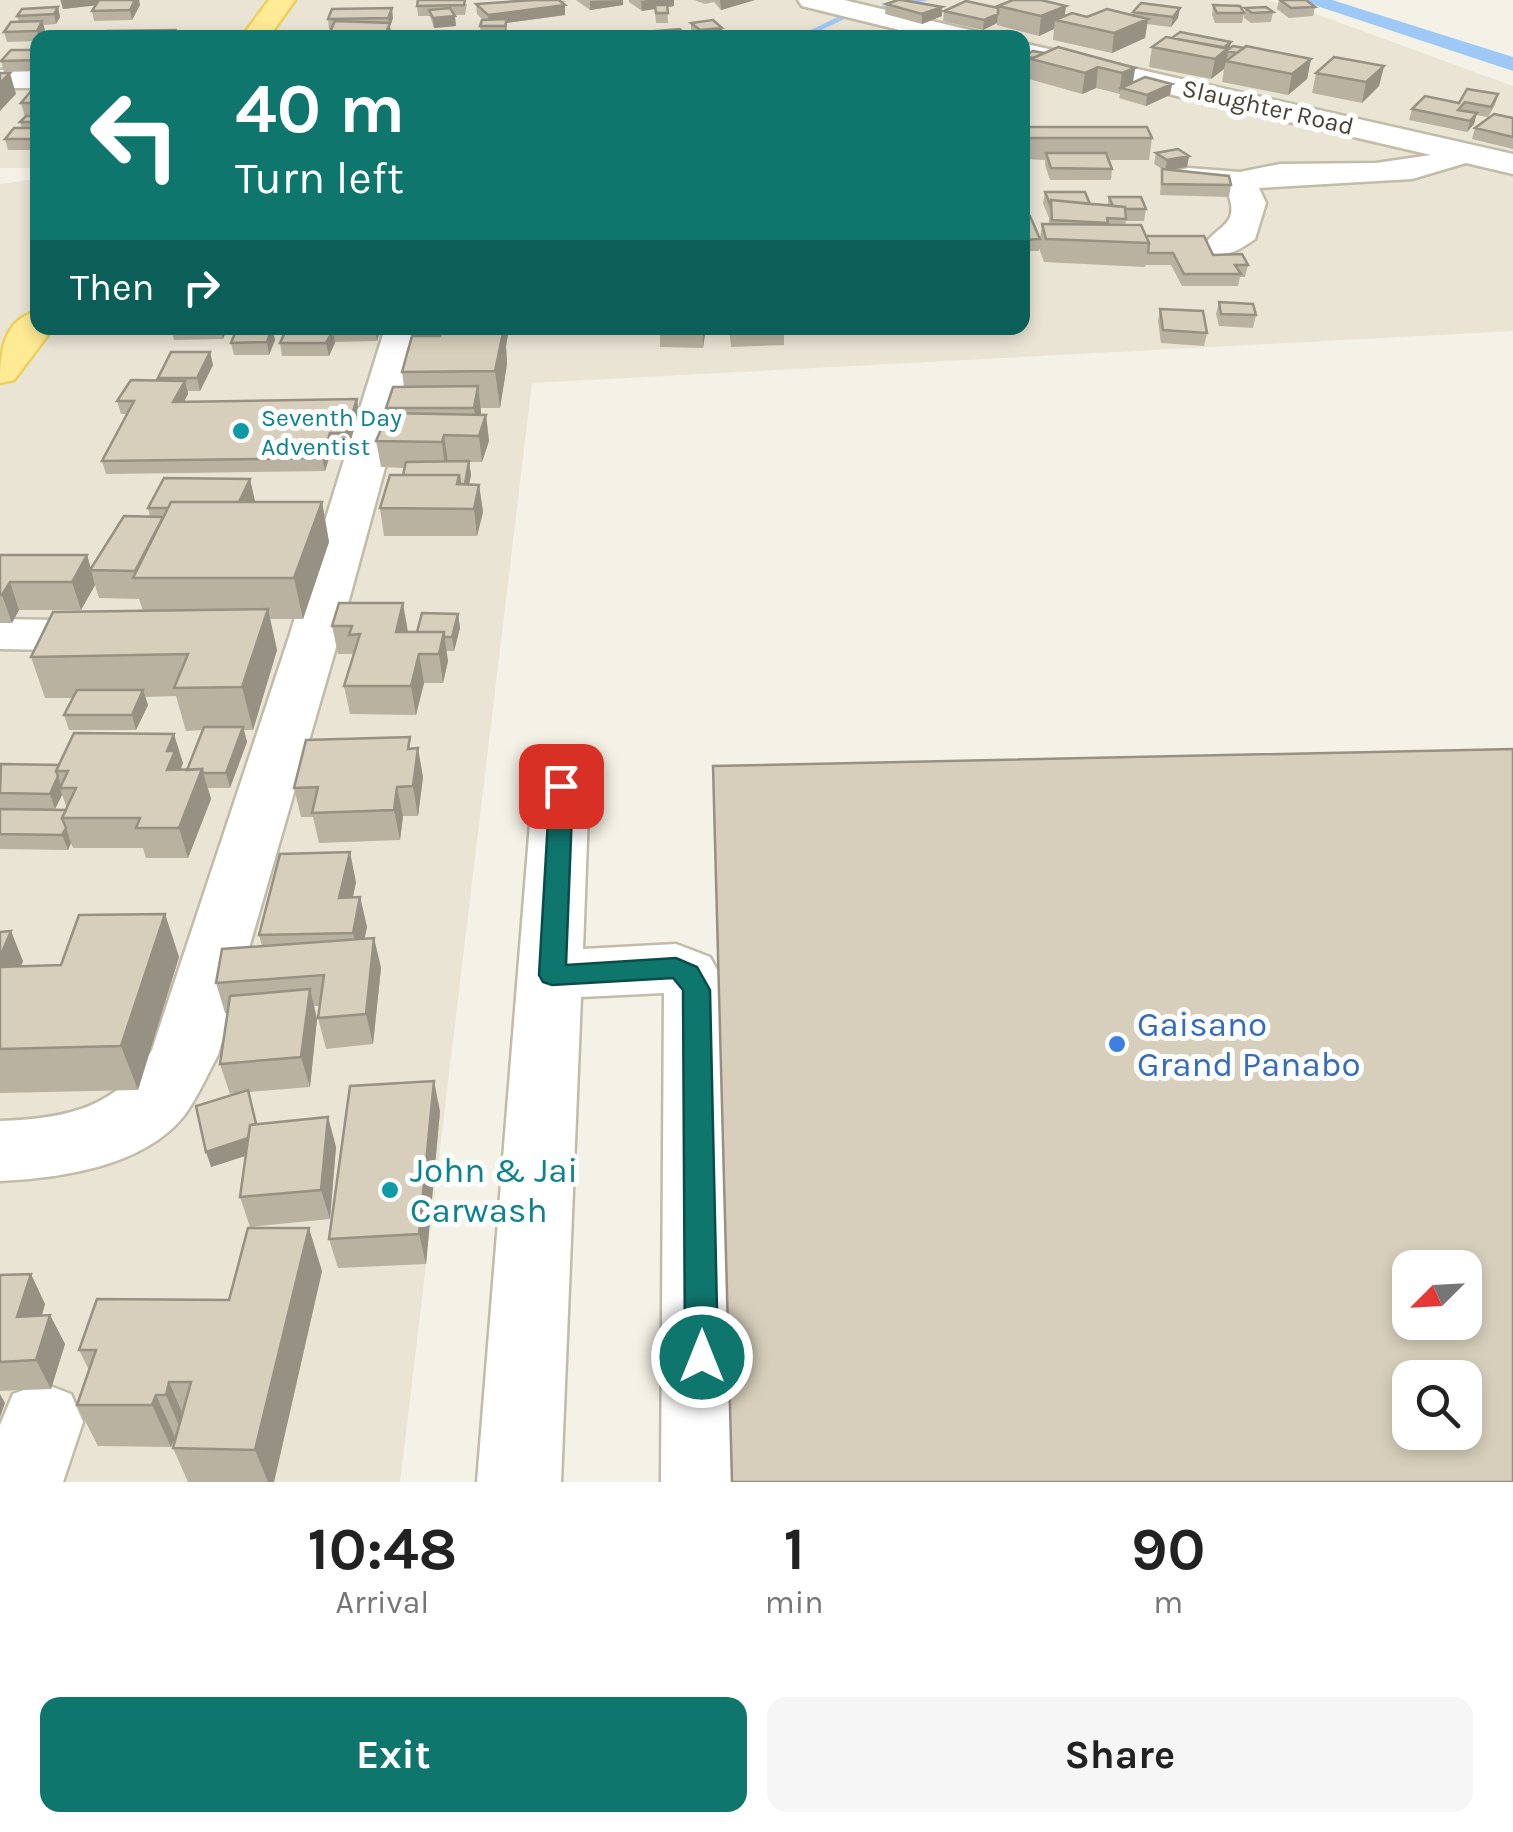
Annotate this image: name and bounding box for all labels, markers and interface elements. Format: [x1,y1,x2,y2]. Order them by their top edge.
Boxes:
text: 40 m [235,68,405,150]
icon: left [70,70,200,200]
street label: Slaughter Road [1179,73,1357,141]
text: Turn left [235,152,404,204]
icon: right [174,260,229,315]
text: Then [70,265,154,310]
place label: Seventh Day Adventist [261,403,402,461]
marker: Seventh Day Adventist [230,420,252,442]
pin [519,744,604,829]
icon: arrive [534,759,589,814]
place label: Gaisano Grand Panabo [1137,1004,1361,1085]
marker: Gaisano Grand Panabo [1106,1033,1128,1055]
place label: John & Jai Carwash [410,1150,578,1231]
marker: John & Jai Carwash [379,1179,401,1201]
north arrow [1392,1250,1482,1340]
map controls [1392,1250,1482,1450]
position arrow [650,1305,754,1409]
button: search [1392,1360,1482,1450]
text: 10:48 [307,1514,457,1584]
text: 1 [784,1514,805,1584]
text: 90 [1131,1514,1206,1584]
text: Arrival [336,1584,429,1621]
text: min [765,1584,824,1621]
text: m [1153,1584,1183,1621]
button: Exit [40,1697,747,1812]
button: Share [767,1697,1473,1812]

